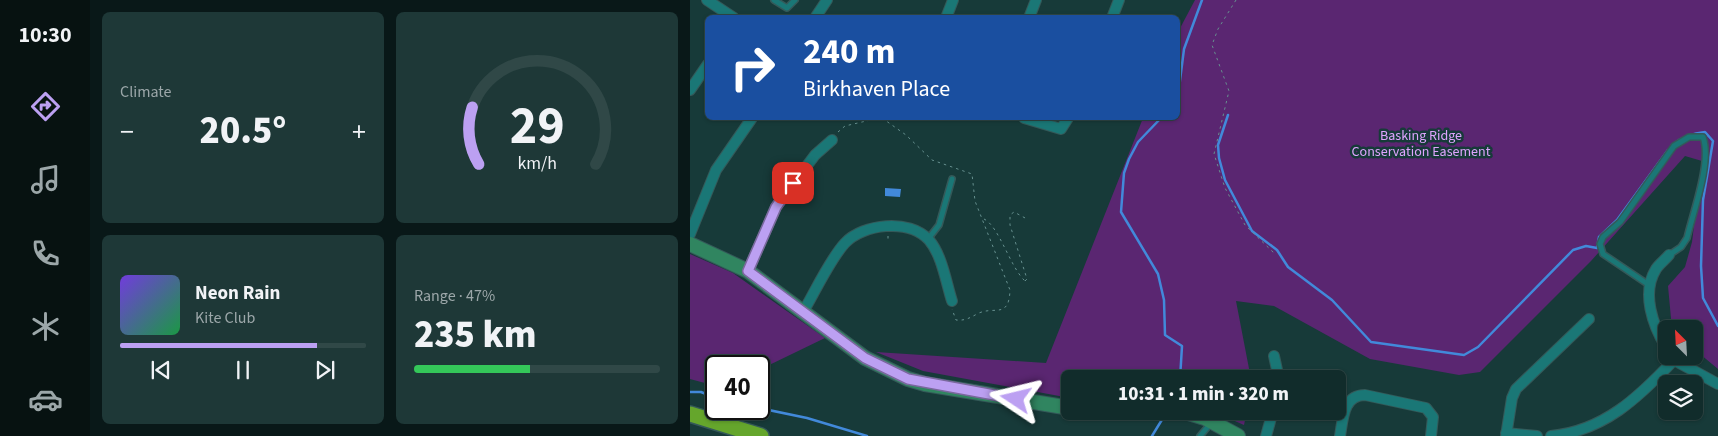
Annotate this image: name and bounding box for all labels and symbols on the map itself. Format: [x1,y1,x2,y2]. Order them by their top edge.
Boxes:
park label: Basking Ridge Conservation Easement [1352,126,1491,162]
pin [772,162,814,204]
north arrow [1658,320,1702,365]
speed limit sign: 40 [705,355,770,420]
position arrow [989,372,1041,424]

